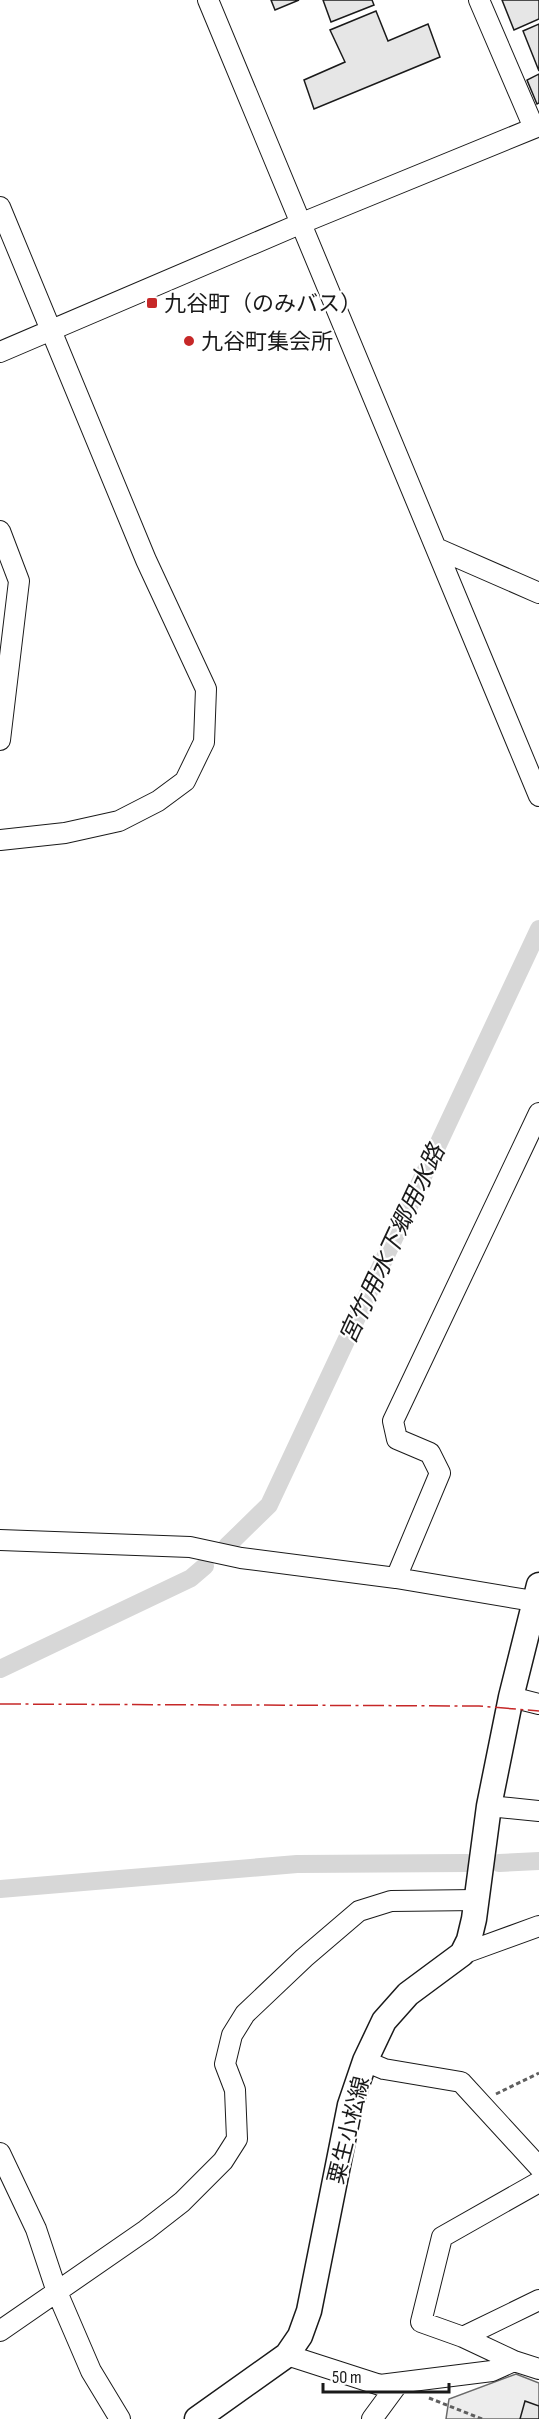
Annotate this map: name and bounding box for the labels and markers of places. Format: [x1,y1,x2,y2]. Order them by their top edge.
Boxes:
place label: 九谷町（のみバス） [164,291,362,318]
marker: 九谷町（のみバス） [145,296,159,310]
place label: 九谷町集会所 [201,329,333,356]
marker: 九谷町集会所 [182,334,196,348]

